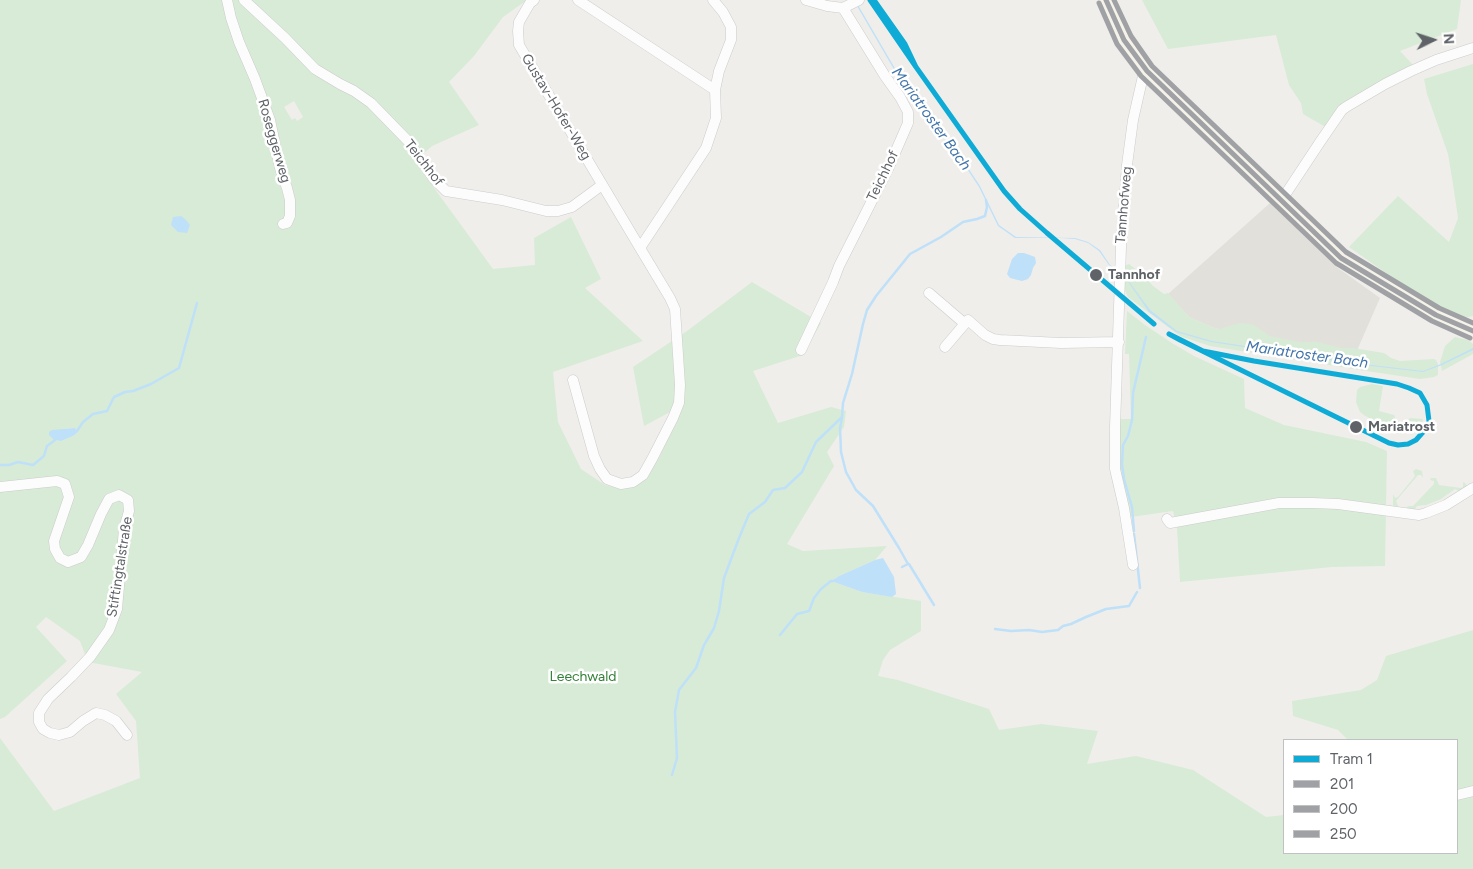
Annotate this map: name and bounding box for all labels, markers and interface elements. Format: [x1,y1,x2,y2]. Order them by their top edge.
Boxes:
north arrow [1408,15,1458,65]
text: N [1440,33,1457,45]
street label: Gustav-Hofer-Weg [518,51,594,163]
water label: Mariatroster Bach [888,64,974,174]
street label: Roseggerweg [254,97,294,185]
street label: Teichhof [401,136,447,190]
street label: Teichhof [864,148,902,204]
street label: Tannhofweg [1112,166,1136,244]
marker: Tannhof [1088,267,1104,283]
place label: Tannhof [1108,267,1160,283]
water label: Mariatroster Bach [1245,338,1369,372]
marker: Mariatrost [1348,419,1364,435]
place label: Mariatrost [1368,419,1435,435]
street label: Stiftingtalstraße [104,516,136,618]
park label: Leechwald [549,669,617,685]
legend [1283,739,1458,854]
text: Tram 1 [1330,750,1373,768]
text: 201 [1330,775,1354,793]
text: 200 [1330,800,1358,818]
text: 250 [1330,825,1357,843]

